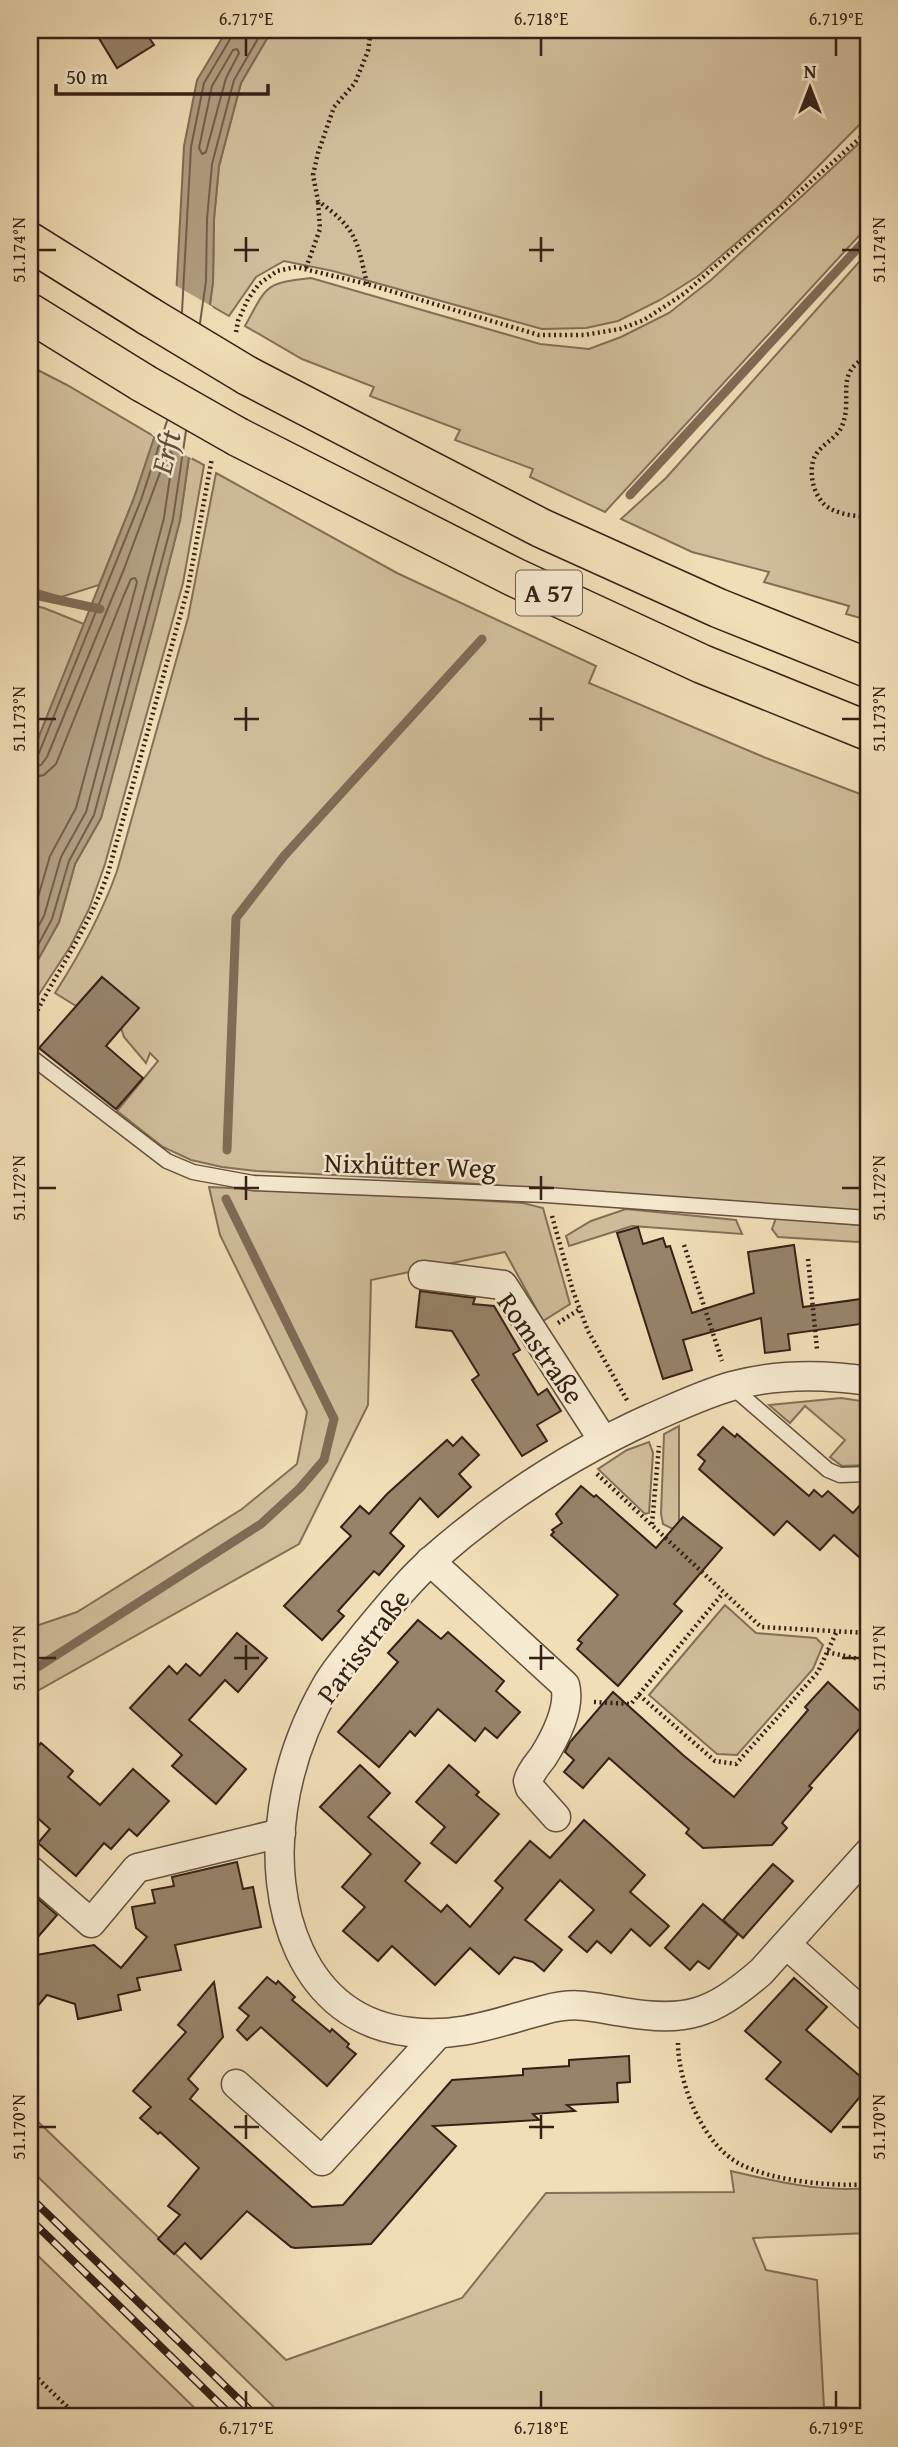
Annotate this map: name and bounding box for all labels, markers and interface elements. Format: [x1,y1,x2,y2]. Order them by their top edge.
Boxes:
text: 6.717°E [219,5,273,32]
text: 6.718°E [514,5,568,32]
text: 6.719°E [809,5,863,32]
scale bar [56,52,268,96]
north arrow [776,52,846,122]
text: N [804,57,817,85]
text: 50 m [66,61,108,92]
text: 51.174°N [5,217,32,283]
text: 51.174°N [865,217,892,283]
water label: Erft [138,425,192,479]
road number: A 57 [516,570,582,615]
text: 51.173°N [5,686,32,752]
text: 51.173°N [865,686,892,752]
street label: Nixhütter Weg [324,1141,497,1188]
text: 51.172°N [5,1155,32,1221]
text: 51.172°N [865,1155,892,1221]
street label: Romstraße [488,1283,595,1412]
street label: Parisstraße [306,1580,419,1711]
text: 51.171°N [5,1625,32,1691]
text: 51.171°N [865,1625,892,1691]
text: 51.170°N [5,2094,32,2160]
text: 51.170°N [865,2094,892,2160]
text: 6.717°E [219,2414,273,2441]
text: 6.718°E [514,2414,568,2441]
text: 6.719°E [809,2414,863,2441]

